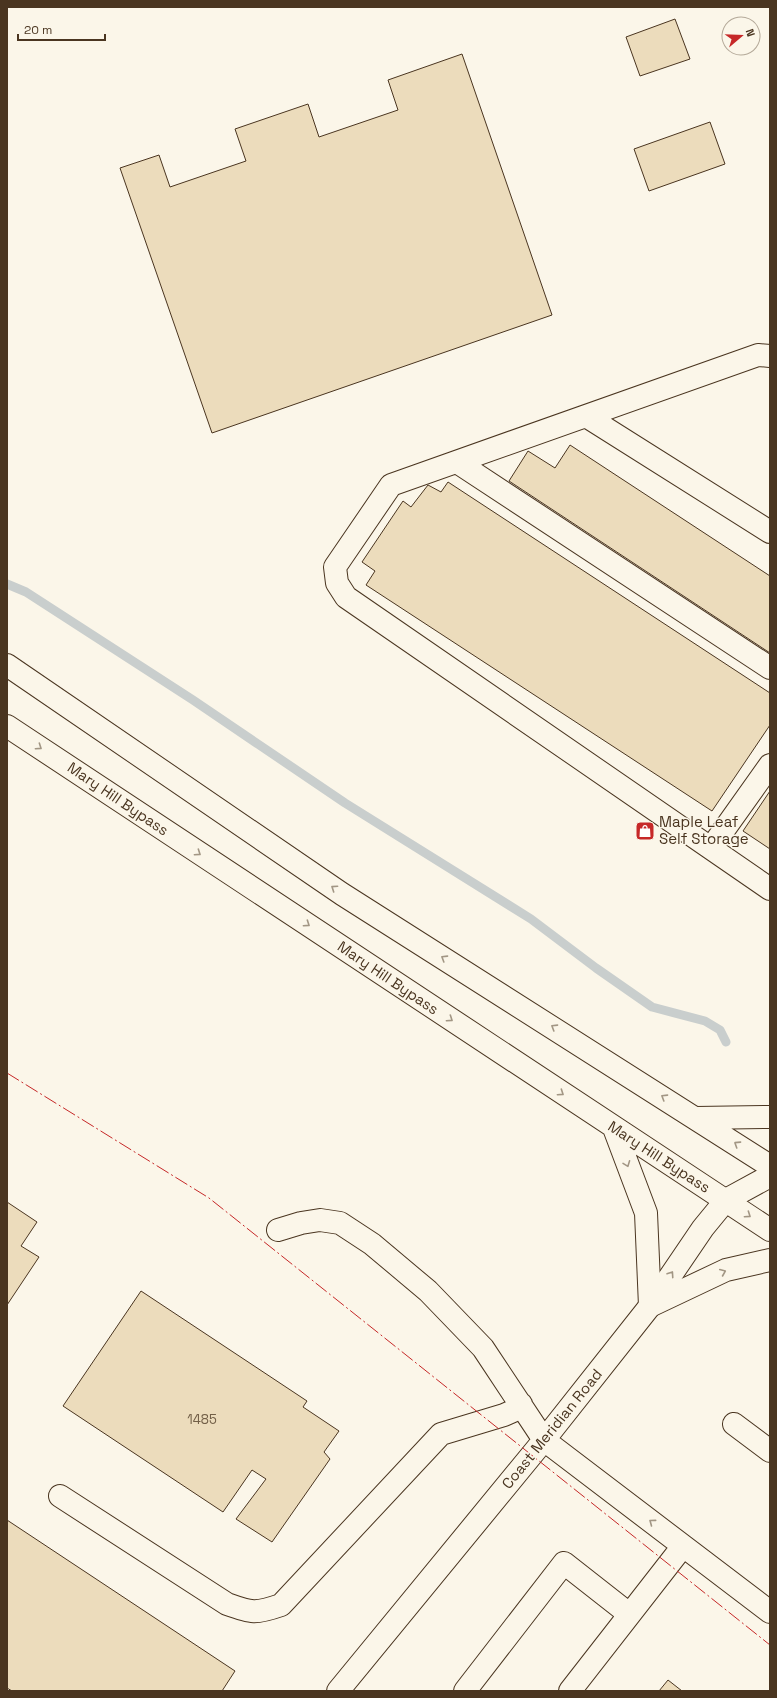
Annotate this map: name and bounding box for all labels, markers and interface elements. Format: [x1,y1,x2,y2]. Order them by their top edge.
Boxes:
scale bar [18,16,105,42]
north arrow [721,16,761,56]
text: 20 m [24,22,52,38]
text: N [743,27,758,39]
one-way arrow [35,742,42,749]
street label: Mary Hill Bypass [64,758,173,840]
place label: Maple Leaf Self Storage [659,812,749,848]
shop icon: Maple Leaf Self Storage [634,820,656,842]
one-way arrow [194,848,201,855]
one-way arrow [331,885,338,893]
one-way arrow [302,919,309,926]
street label: Mary Hill Bypass [334,937,443,1019]
one-way arrow [441,955,448,963]
one-way arrow [446,1014,453,1022]
one-way arrow [551,1025,558,1032]
one-way arrow [557,1088,564,1096]
one-way arrow [661,1095,668,1102]
street label: Mary Hill Bypass [605,1116,714,1197]
one-way arrow [735,1142,742,1149]
one-way arrow [623,1161,631,1168]
one-way arrow [744,1210,751,1218]
one-way arrow [719,1268,726,1276]
one-way arrow [667,1271,674,1278]
street label: Coast Meridian Road [497,1365,606,1493]
house number: 1485 [187,1411,217,1428]
one-way arrow [649,1520,656,1527]

